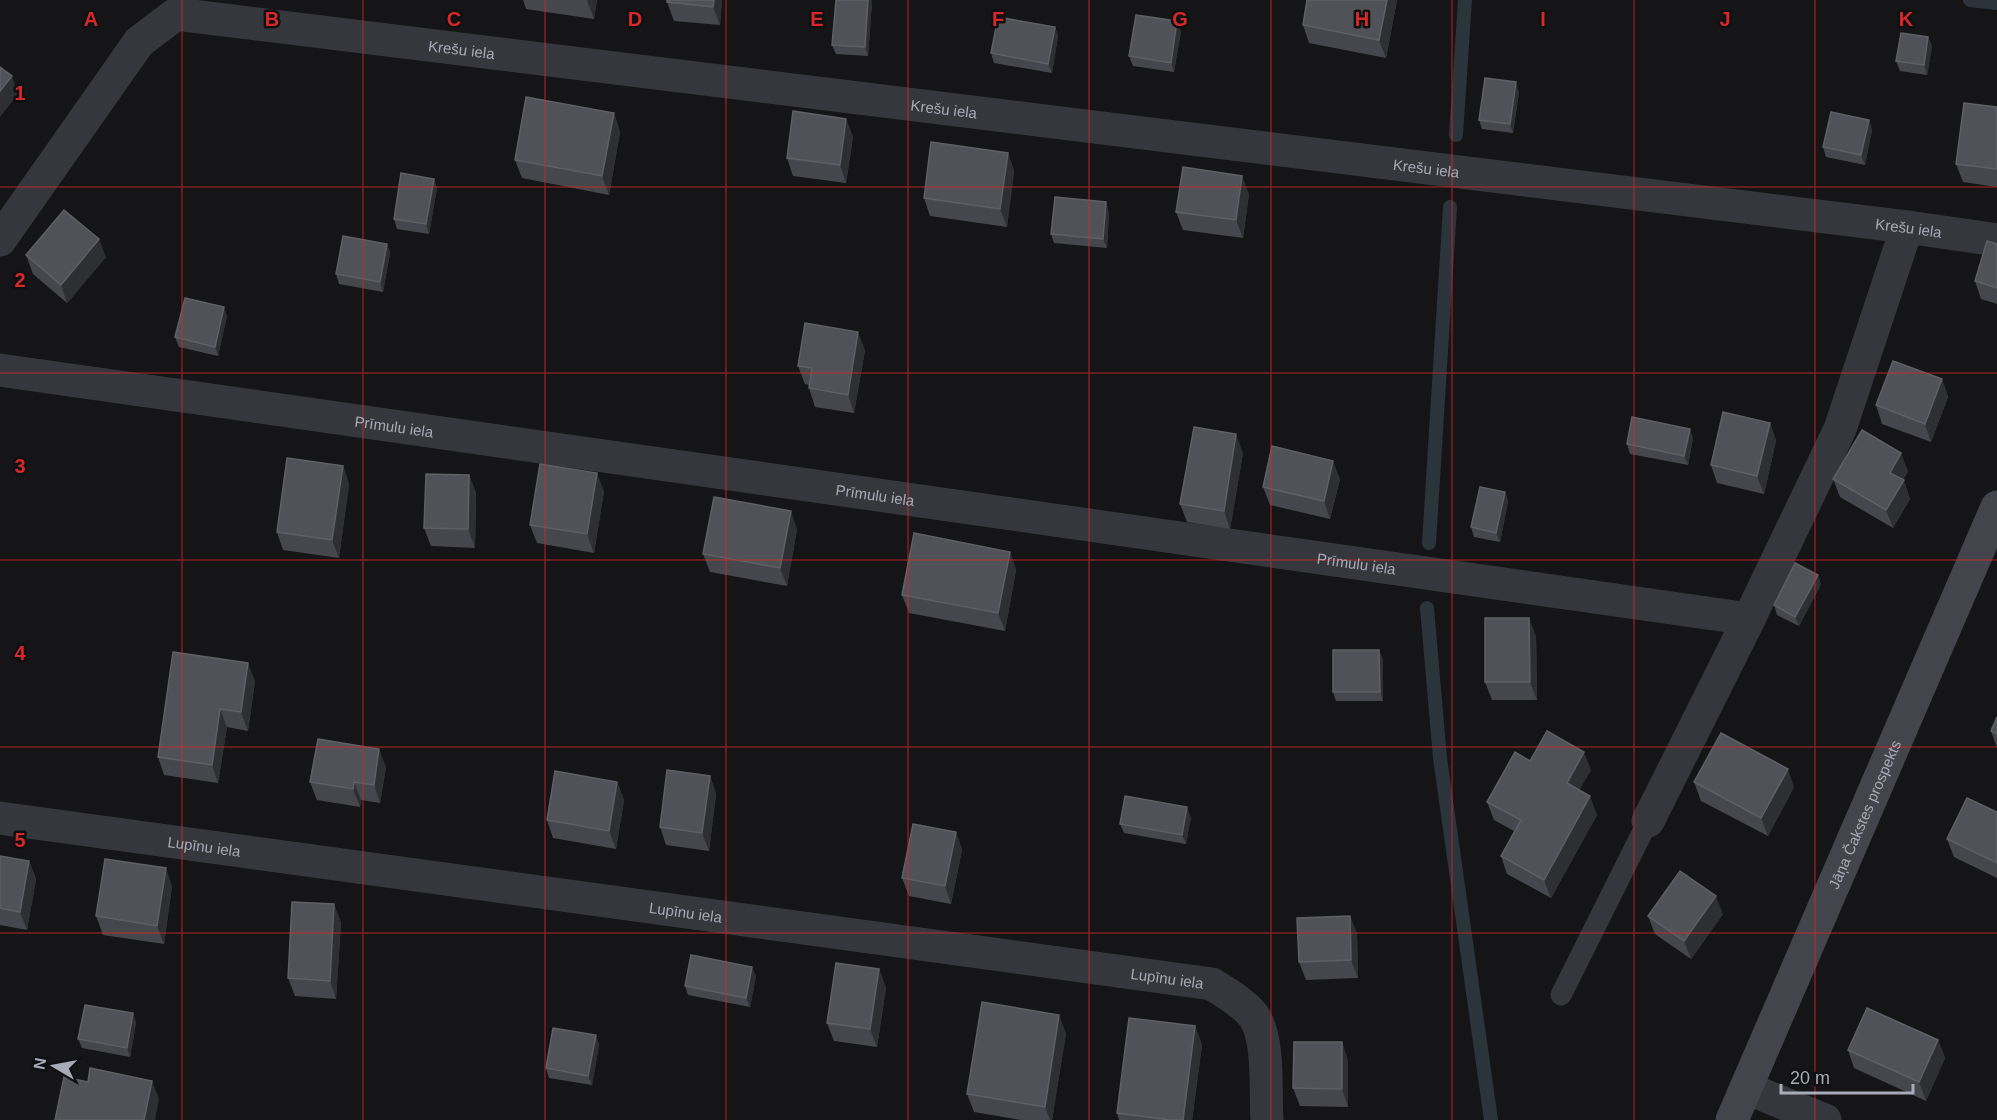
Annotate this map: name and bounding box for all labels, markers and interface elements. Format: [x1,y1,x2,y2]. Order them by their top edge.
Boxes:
text: A [84,8,98,30]
text: B [265,8,279,30]
text: C [447,8,461,30]
text: D [628,8,642,30]
text: E [810,8,824,30]
text: F [992,8,1004,30]
text: G [1172,8,1188,30]
text: H [1355,8,1369,30]
text: I [1540,8,1546,30]
text: J [1719,8,1731,30]
text: K [1899,8,1914,30]
street label: Krešu iela [427,37,496,62]
text: 1 [14,82,26,104]
street label: Krešu iela [910,96,979,121]
street label: Krešu iela [1392,155,1461,180]
street label: Krešu iela [1874,215,1944,241]
text: 2 [14,269,26,291]
street label: Prīmulu iela [354,412,435,440]
text: 3 [14,455,26,477]
street label: Prīmulu iela [835,481,916,509]
street label: Prīmulu iela [1316,549,1397,577]
text: 4 [14,642,26,664]
street label: Jāņa Čakstes prospekts [1825,737,1904,891]
text: 5 [14,829,26,851]
street label: Lupīnu iela [167,833,242,859]
street label: Lupīnu iela [648,898,724,925]
street label: Lupīnu iela [1130,964,1205,991]
north arrow [24,1036,84,1096]
text: N [30,1056,49,1071]
scale bar [1781,1057,1913,1095]
text: 20 m [1790,1068,1830,1088]

